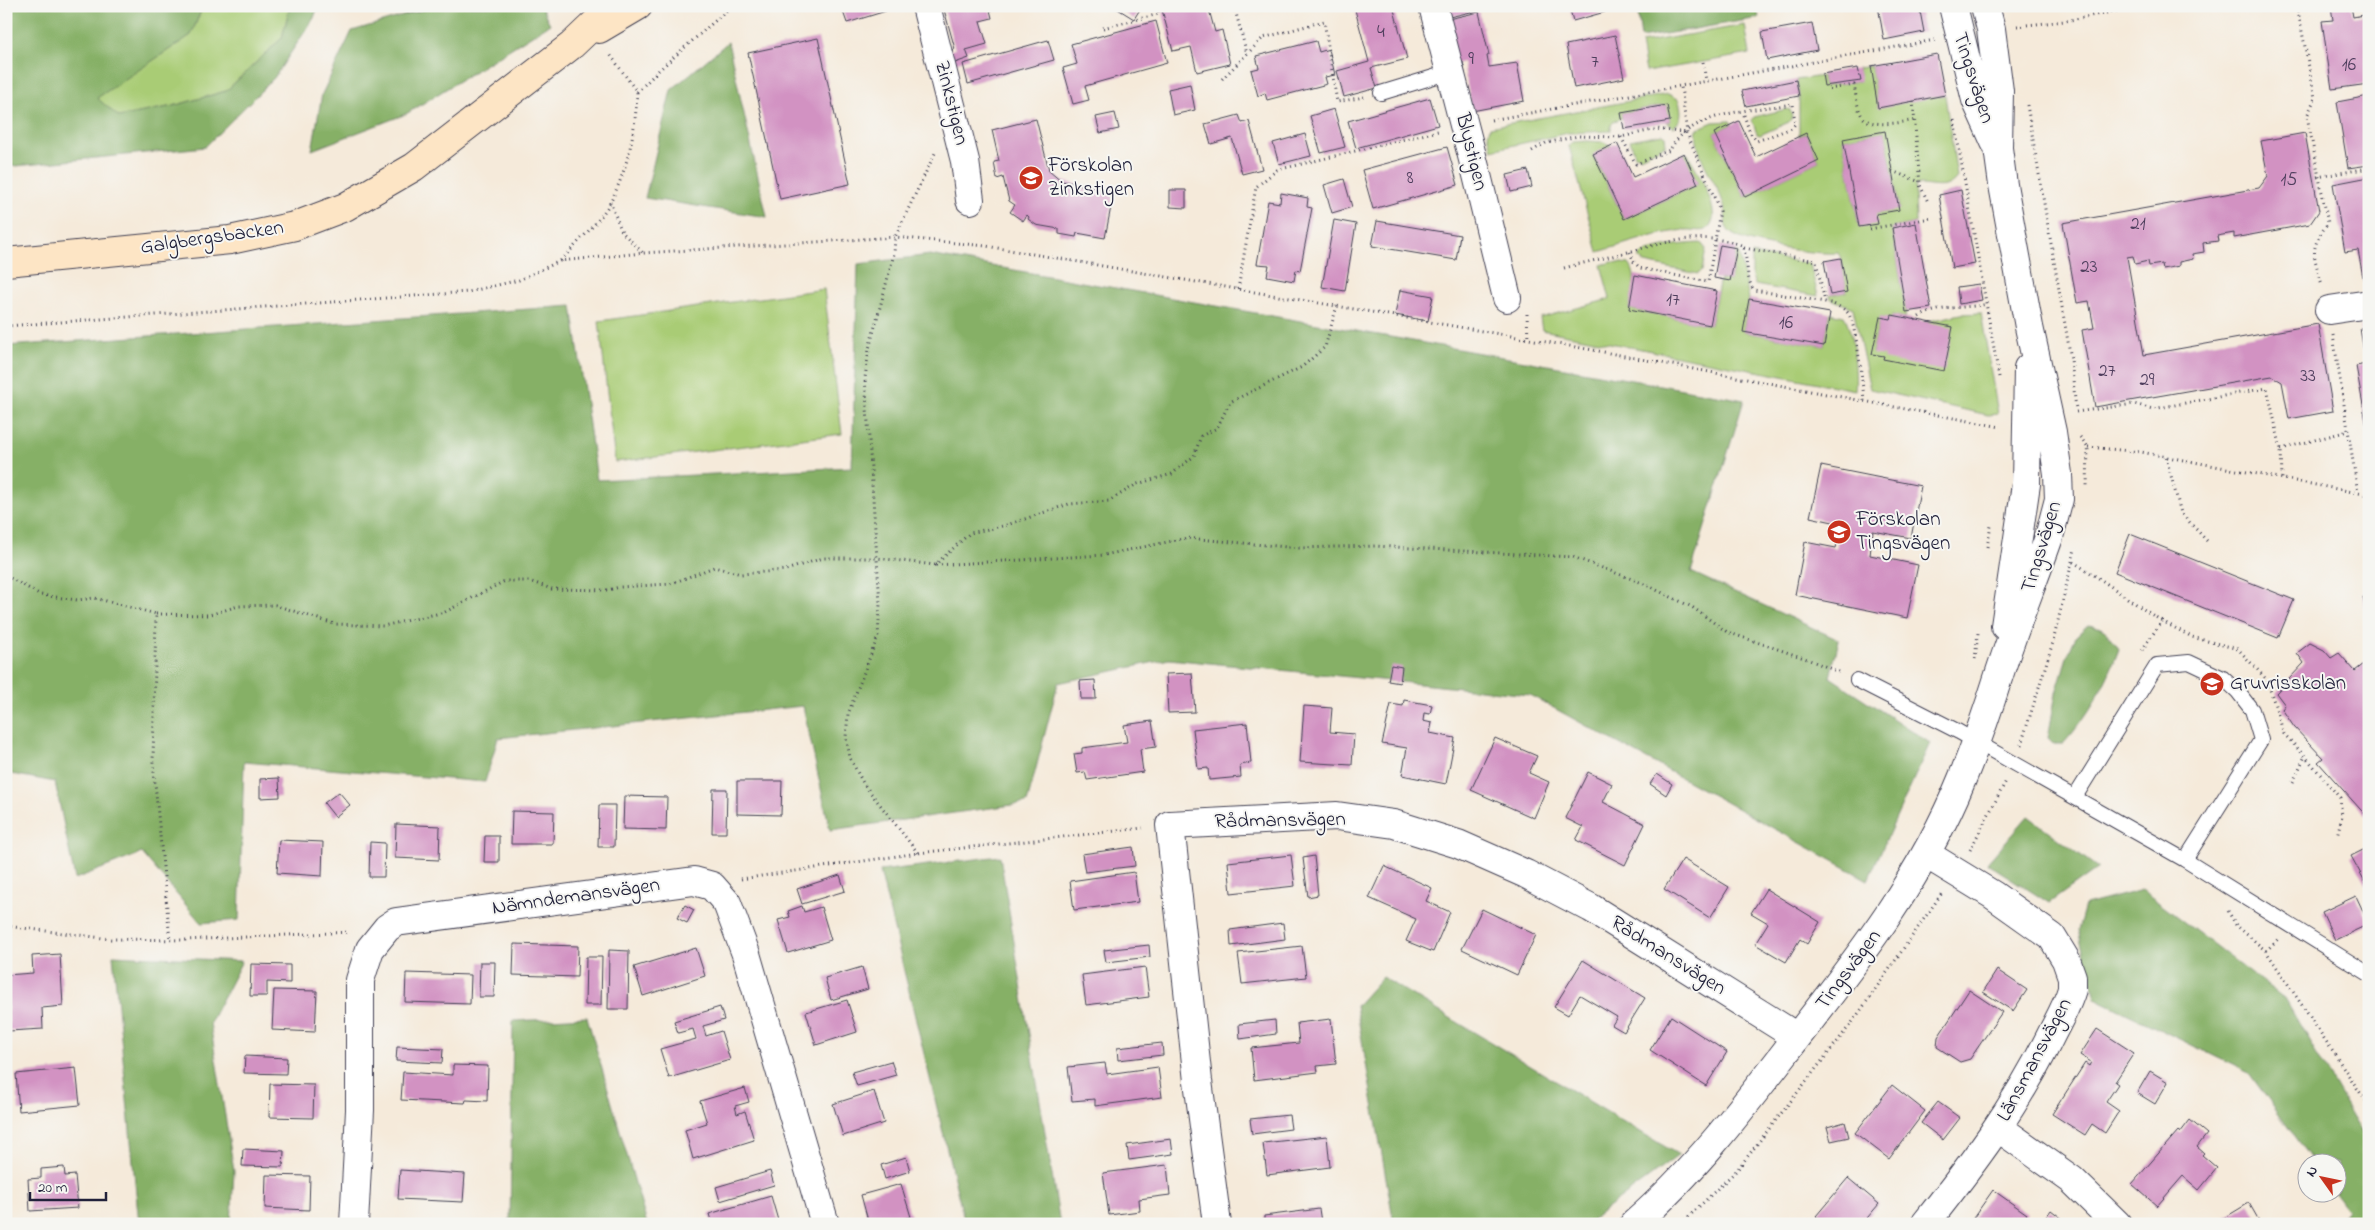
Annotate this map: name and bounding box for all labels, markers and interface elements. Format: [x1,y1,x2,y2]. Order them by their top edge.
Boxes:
house number: 4 [1377,19,1385,46]
street label: Tingsvägen [1942,29,2002,128]
house number: 9 [1468,46,1474,73]
house number: 7 [1591,49,1599,76]
house number: 16 [2342,52,2356,79]
street label: Zinkstigen [924,58,976,149]
street label: Blystigen [1445,109,1495,194]
place label: Förskolan Zinkstigen [1047,151,1134,207]
school or university icon: Förskolan Zinkstigen [1018,165,1044,191]
house number: 8 [1406,165,1414,192]
house number: 15 [2281,167,2298,194]
house number: 21 [2130,211,2146,238]
street label: Galgbergsbacken [138,213,286,265]
house number: 23 [2080,254,2098,281]
house number: 17 [1666,287,1680,314]
house number: 16 [1779,310,1793,337]
house number: 27 [2098,358,2116,385]
house number: 33 [2300,363,2316,390]
house number: 29 [2139,367,2155,394]
street label: Tingsvägen [2014,498,2072,597]
place label: Förskolan Tingsvägen [1855,505,1950,561]
school or university icon: Förskolan Tingsvägen [1826,519,1852,545]
place label: Gruvrisskolan [2230,669,2346,699]
school or university icon: Gruvrisskolan [2199,671,2225,697]
street label: Rådmansvägen [1214,805,1346,839]
street label: Nämndemansvägen [490,870,662,926]
street label: Rådmansvägen [1603,908,1732,1005]
street label: Tingsvägen [1809,923,1891,1018]
street label: Länsmansvägen [1990,993,2082,1128]
north arrow [2298,1152,2348,1202]
text: N [2301,1162,2324,1181]
scale bar [30,1170,106,1202]
text: 20 m [38,1177,68,1199]

